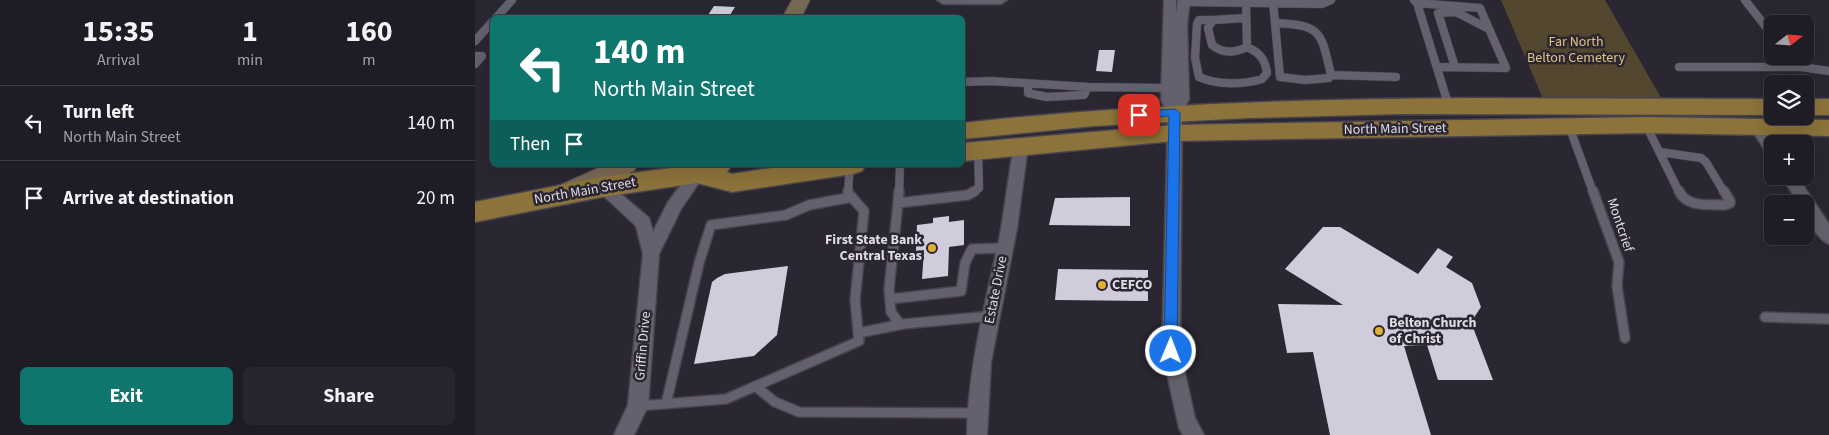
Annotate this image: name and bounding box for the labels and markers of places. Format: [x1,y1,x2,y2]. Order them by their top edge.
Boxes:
pin [1118,94,1160,136]
place label: First State Bank Central Texas [825,230,922,266]
marker: First State Bank Central Texas [926,242,938,254]
place label: CEFCO [1112,275,1152,295]
marker: CEFCO [1096,279,1108,291]
place label: Belton Church of Christ [1389,313,1476,349]
marker: Belton Church of Christ [1373,325,1385,337]

